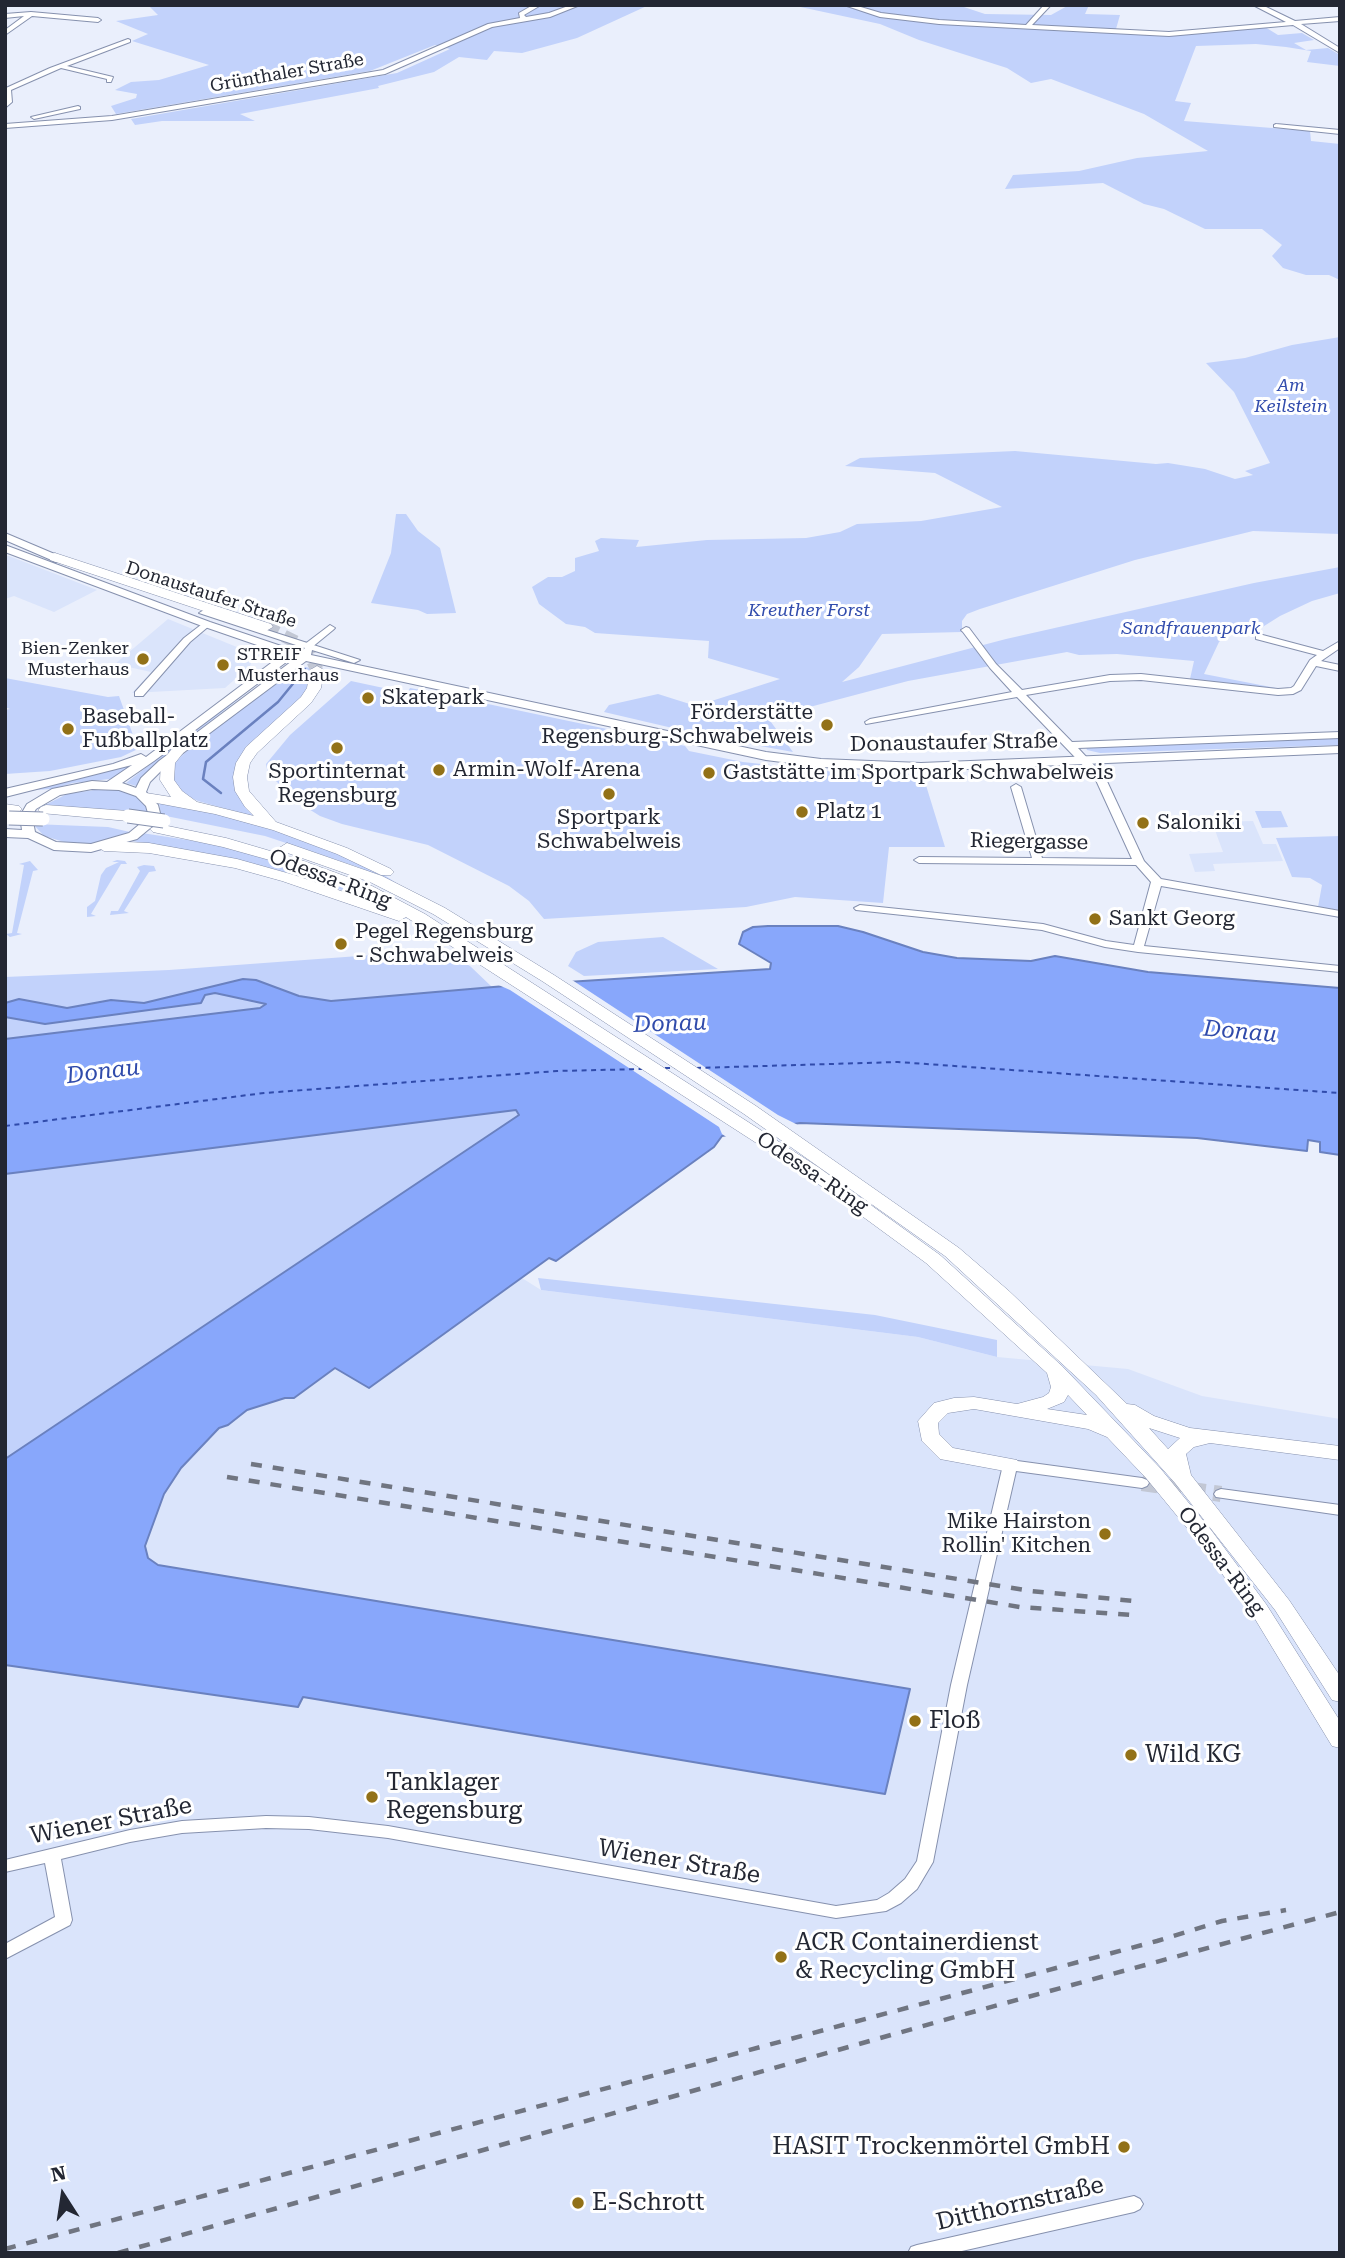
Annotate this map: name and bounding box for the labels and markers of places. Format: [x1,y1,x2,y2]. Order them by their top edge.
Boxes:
place label: Bien-Zenker Musterhaus [21,638,129,680]
place label: STREIF Musterhaus [237,644,339,686]
marker: Bien-Zenker Musterhaus [135,651,151,667]
marker: STREIF Musterhaus [215,657,231,673]
place label: Skatepark [382,685,485,711]
marker: Skatepark [360,690,376,706]
place label: Förderstätte Regensburg-Schwabelweis [541,700,813,750]
place label: Baseball- Fußballplatz [82,704,208,754]
marker: Förderstätte Regensburg-Schwabelweis [819,717,835,733]
marker: Baseball- Fußballplatz [60,721,76,737]
marker: Sportinternat Regensburg [329,740,345,756]
place label: Armin-Wolf-Arena [453,757,640,783]
place label: Sportinternat Regensburg [268,759,406,809]
place label: Gaststätte im Sportpark Schwabelweis [723,760,1114,786]
marker: Armin-Wolf-Arena [431,762,447,778]
marker: Gaststätte im Sportpark Schwabelweis [701,765,717,781]
marker: Sportpark Schwabelweis [601,786,617,802]
place label: Platz 1 [816,799,882,825]
marker: Platz 1 [794,804,810,820]
place label: Sportpark Schwabelweis [537,805,681,855]
place label: Saloniki [1157,810,1241,836]
marker: Saloniki [1135,815,1151,831]
place label: Sankt Georg [1109,906,1235,932]
marker: Sankt Georg [1087,911,1103,927]
place label: Pegel Regensburg - Schwabelweis [355,919,533,969]
marker: Pegel Regensburg - Schwabelweis [333,936,349,952]
place label: Mike Hairston Rollin' Kitchen [941,1509,1091,1559]
marker: Mike Hairston Rollin' Kitchen [1097,1526,1113,1542]
place label: Floß [929,1707,980,1735]
marker: Floß [907,1713,923,1729]
place label: Wild KG [1145,1741,1241,1769]
marker: Wild KG [1123,1747,1139,1763]
place label: Tanklager Regensburg [386,1769,522,1825]
marker: Tanklager Regensburg [364,1789,380,1805]
place label: ACR Containerdienst & Recycling GmbH [795,1929,1039,1985]
marker: ACR Containerdienst & Recycling GmbH [773,1949,789,1965]
place label: HASIT Trockenmörtel GmbH [772,2133,1110,2161]
marker: HASIT Trockenmörtel GmbH [1116,2139,1132,2155]
place label: E-Schrott [592,2189,704,2217]
marker: E-Schrott [570,2195,586,2211]

